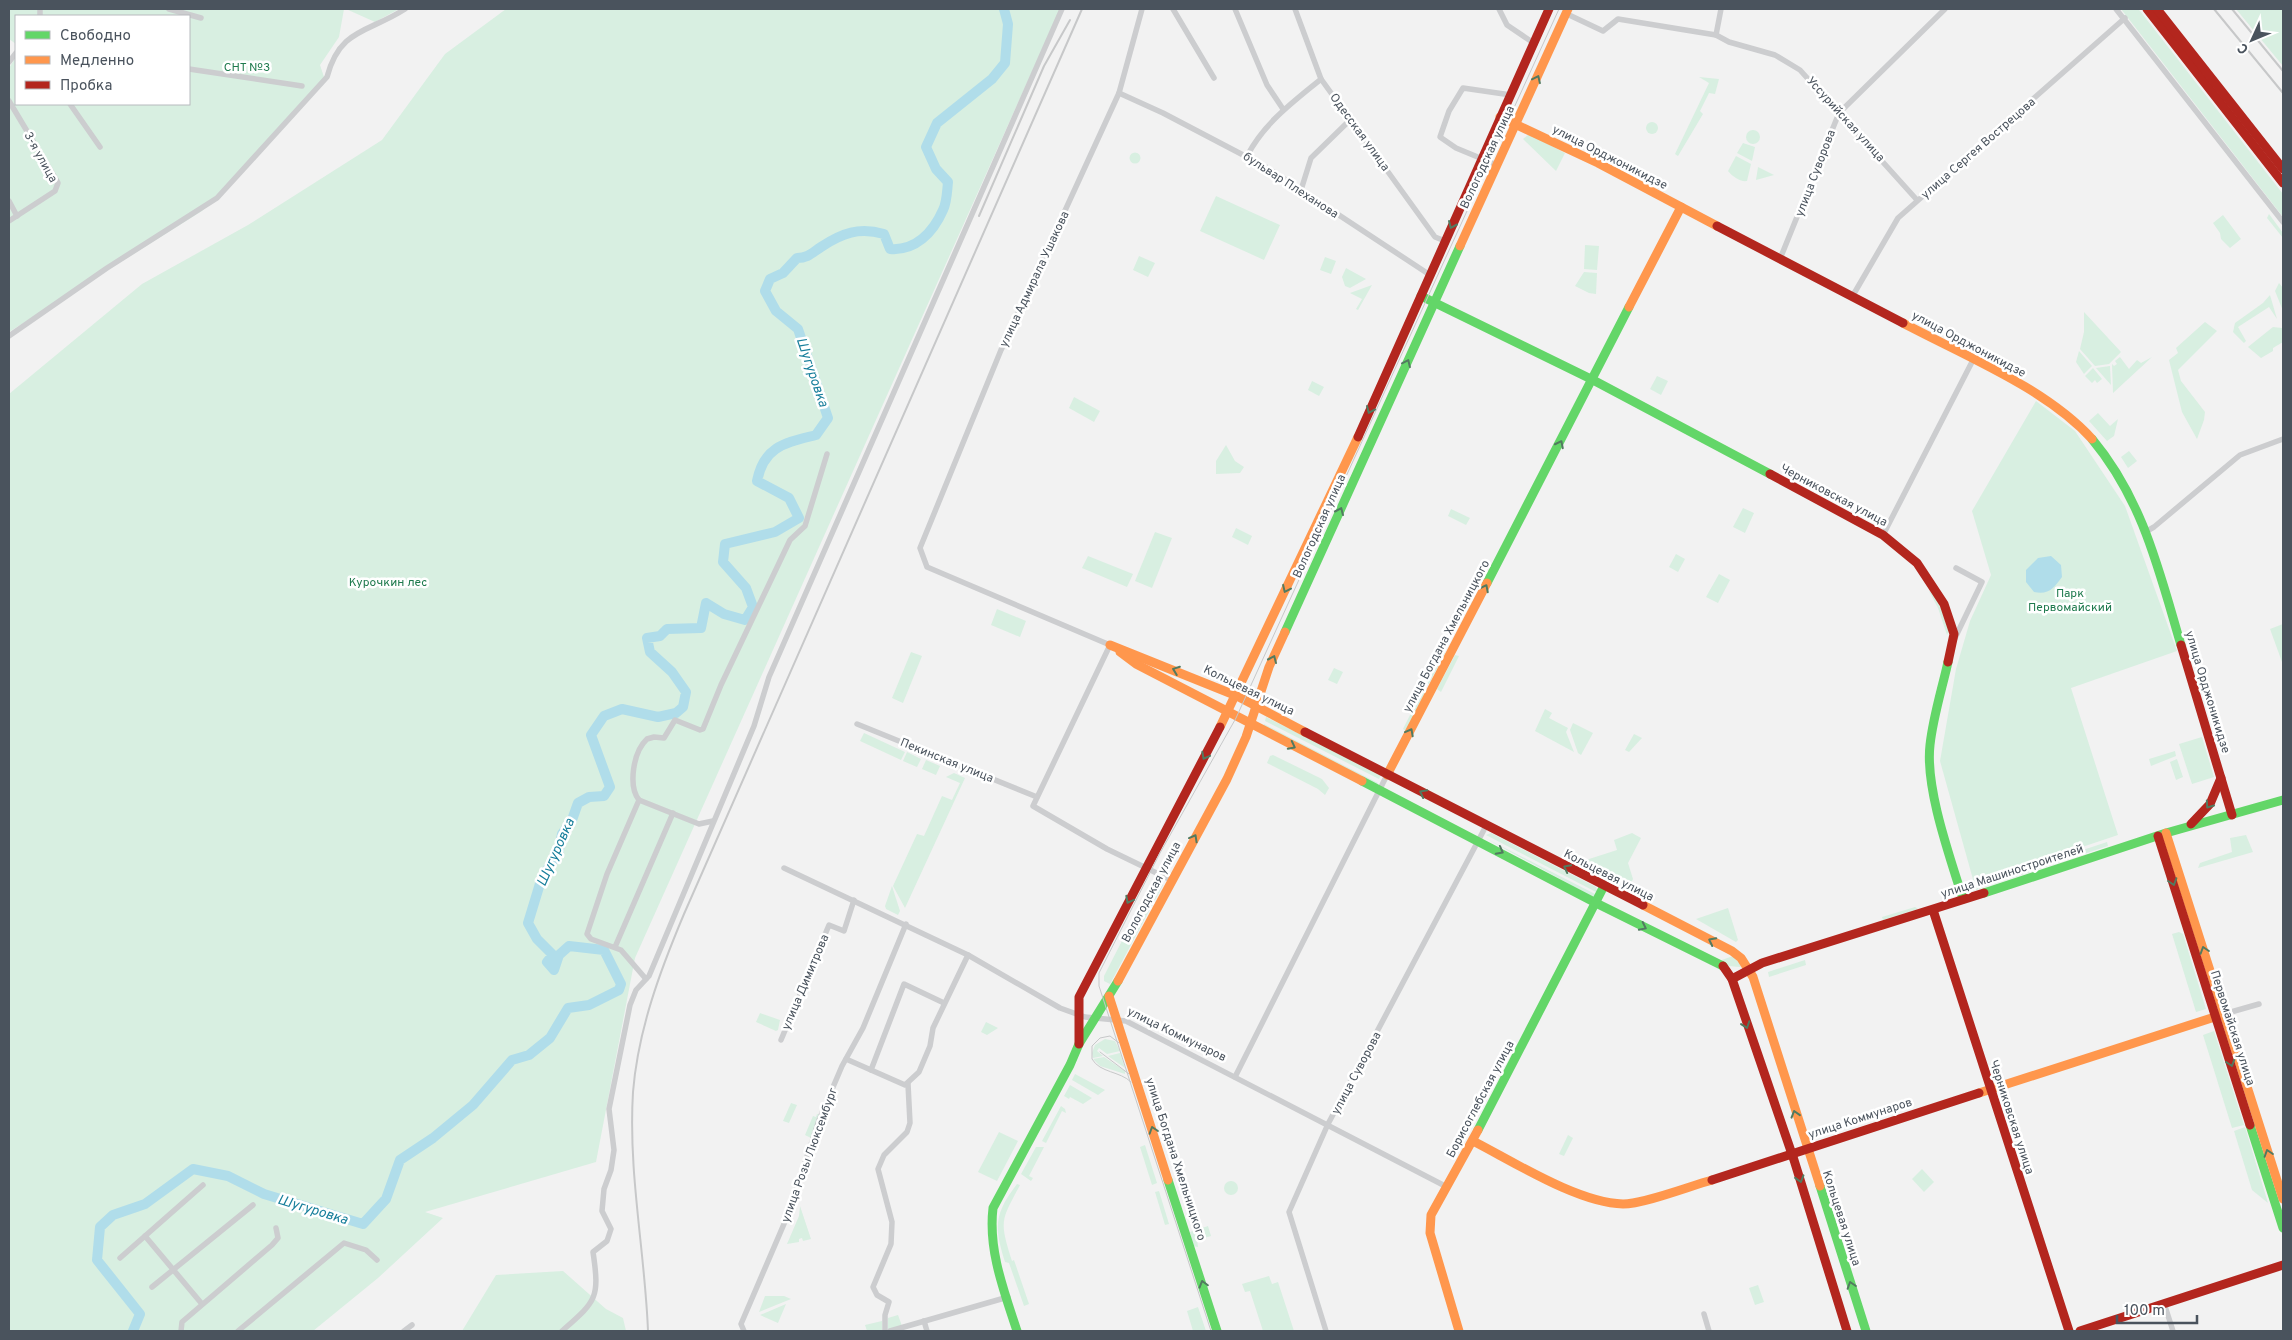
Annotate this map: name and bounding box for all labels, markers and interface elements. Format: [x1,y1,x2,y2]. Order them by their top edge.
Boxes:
legend [15,15,190,105]
north arrow [2227,15,2277,65]
text: Свободно [60,27,131,46]
text: С [2234,39,2253,57]
text: Медленно [60,52,134,71]
park label: СНТ №3 [224,60,270,76]
street label: Уссурийская улица [1803,74,1888,166]
one-way arrow [1531,75,1541,84]
text: Пробка [60,77,112,96]
street label: Одесская улица [1325,90,1393,175]
street label: улица Сергея Вострецова [1918,95,2039,203]
street label: Вологодская улица [1457,103,1519,212]
street label: улица Орджоникидзе [1549,122,1670,194]
street label: улица Суворова [1792,128,1840,219]
street label: 3-я улица [20,129,61,186]
street label: бульвар Плеханова [1240,149,1341,223]
street label: улица Адмирала Ушакова [996,209,1074,350]
one-way arrow [1448,220,1459,229]
street label: улица Орджоникидзе [1909,308,2028,382]
water label: Шугуровка [792,335,832,410]
one-way arrow [1401,360,1411,369]
one-way arrow [1365,405,1376,414]
one-way arrow [1554,440,1564,449]
street label: Черниковская улица [1777,461,1890,531]
street label: Вологодская улица [1290,472,1350,581]
one-way arrow [1333,507,1344,516]
street label: улица Богдана Хмельницкого [1400,557,1494,715]
park label: Курочкин лес [349,575,427,591]
one-way arrow [1283,584,1293,593]
one-way arrow [1479,584,1489,593]
park label: Парк Первомайский [2028,586,2112,616]
street label: улица Орджоникидзе [2181,629,2233,755]
one-way arrow [1266,655,1277,664]
street label: Кольцевая улица [1200,662,1297,720]
one-way arrow [1172,666,1180,676]
one-way arrow [1404,728,1414,737]
street label: Пекинская улица [898,735,996,787]
one-way arrow [1287,740,1296,750]
one-way arrow [1201,751,1211,760]
one-way arrow [1419,789,1428,799]
one-way arrow [2206,799,2215,808]
water label: Шугуровка [534,815,579,889]
one-way arrow [1188,834,1198,843]
street label: Вологодская улица [1119,839,1185,946]
street label: улица Машиностроителей [1939,841,2086,903]
one-way arrow [1494,845,1503,855]
street label: Кольцевая улица [1561,846,1656,906]
one-way arrow [1564,864,1573,874]
one-way arrow [2167,877,2177,886]
one-way arrow [1125,895,1135,904]
one-way arrow [1638,921,1647,931]
street label: улица Димитрова [779,932,833,1033]
one-way arrow [1709,937,1718,947]
one-way arrow [2199,947,2209,955]
street label: Первомайская улица [2206,969,2258,1088]
street label: улица Коммунаров [1124,1004,1229,1066]
one-way arrow [1741,1021,1751,1029]
street label: улица Суворова [1328,1029,1385,1118]
street label: Борисоглебская улица [1443,1038,1519,1161]
street label: Черниковская улица [1985,1058,2037,1177]
one-way arrow [2225,1058,2235,1067]
street label: улица Богдана Хмельницкого [1141,1076,1209,1243]
street label: улица Розы Люксембург [778,1086,842,1225]
street label: улица Коммунаров [1806,1095,1914,1143]
one-way arrow [1791,1110,1801,1118]
one-way arrow [1149,1126,1159,1135]
one-way arrow [2264,1149,2274,1158]
street label: Кольцевая улица [1818,1169,1864,1268]
one-way arrow [1794,1174,1804,1183]
water label: Шугуровка [275,1192,350,1229]
one-way arrow [1199,1281,1209,1289]
one-way arrow [1846,1281,1856,1290]
scale bar [2117,1292,2197,1324]
text: 100 m [2124,1302,2165,1321]

